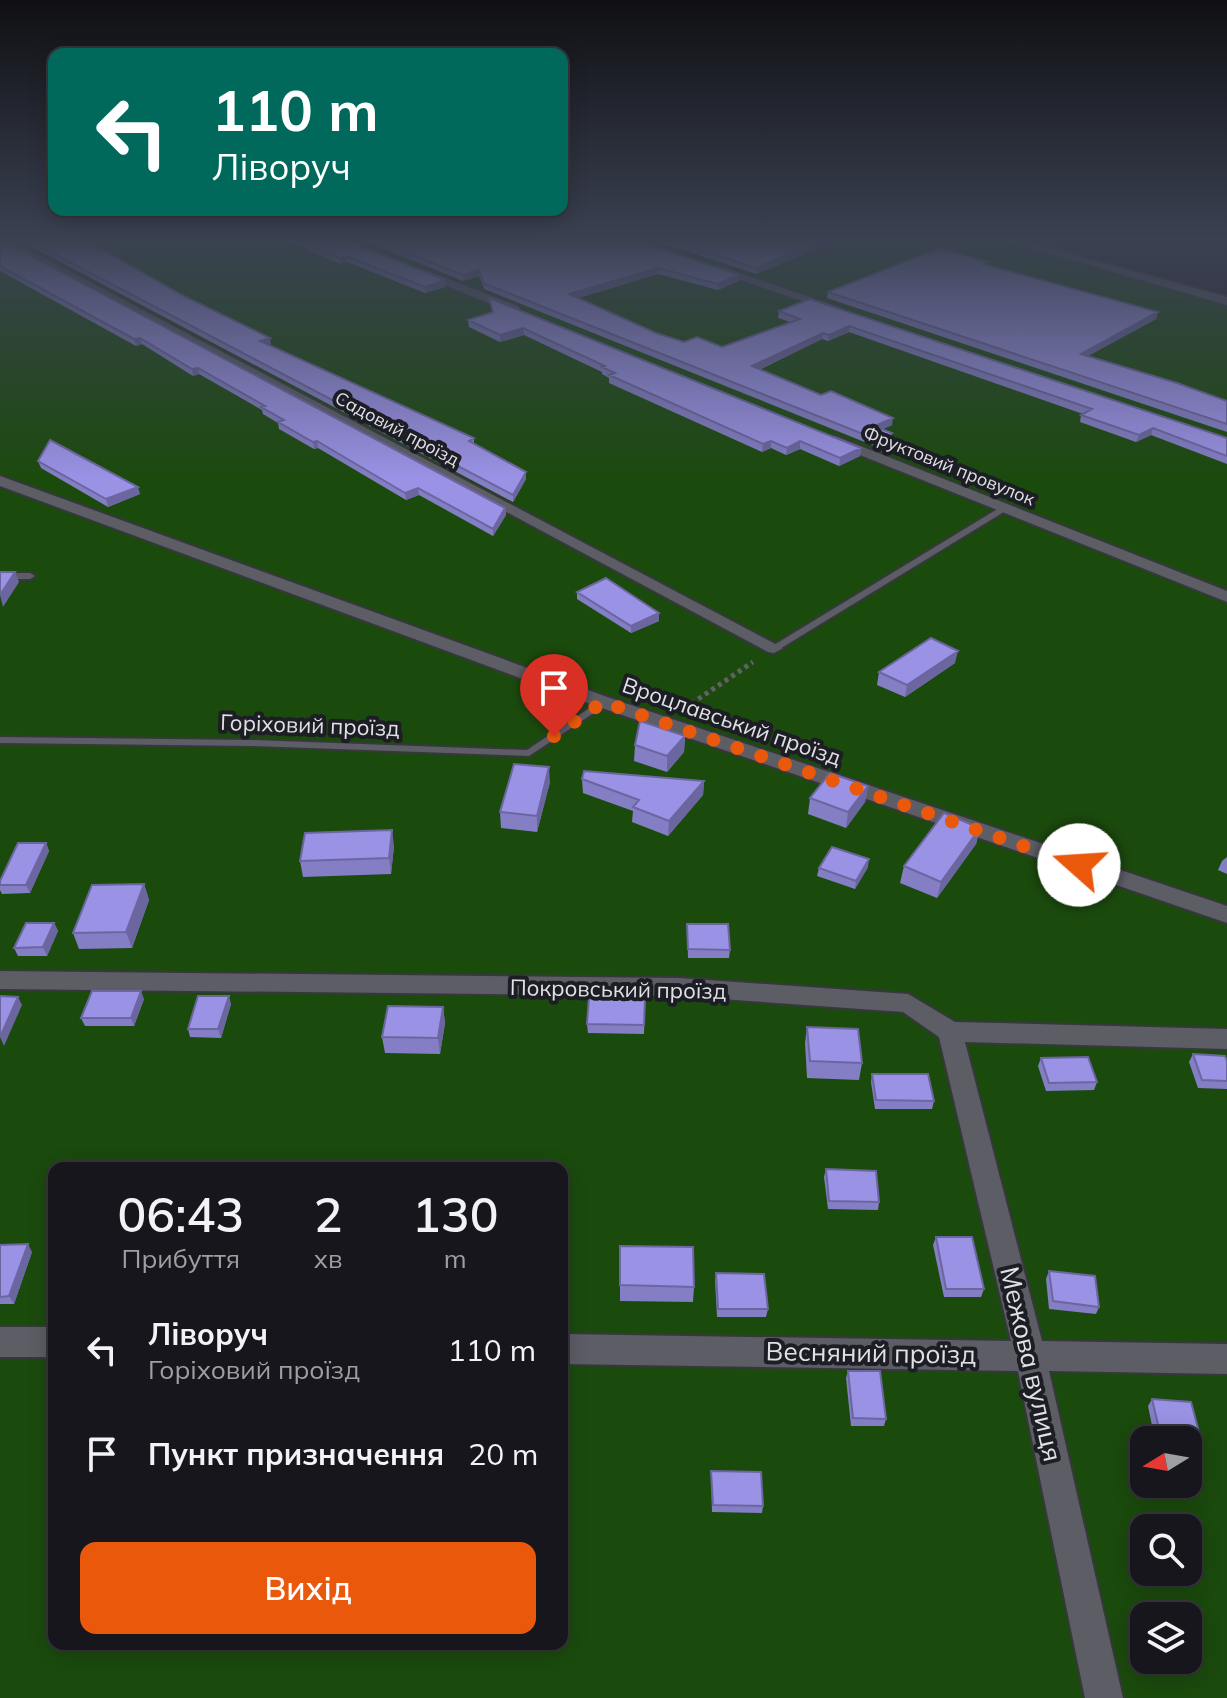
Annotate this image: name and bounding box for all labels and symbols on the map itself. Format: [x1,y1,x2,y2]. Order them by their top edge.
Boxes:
street label: Садовий проїзд [331,386,463,471]
street label: Фруктовий провулок [860,421,1039,511]
pin [520,654,588,736]
street label: Вроцлавський проїзд [619,670,845,772]
street label: Горіховий проїзд [220,708,400,742]
position arrow [1037,823,1121,907]
street label: Покровський проїзд [510,973,726,1005]
street label: Межова вулиця [993,1263,1070,1464]
street label: Весняний проїзд [765,1334,977,1371]
north arrow [1130,1426,1202,1498]

